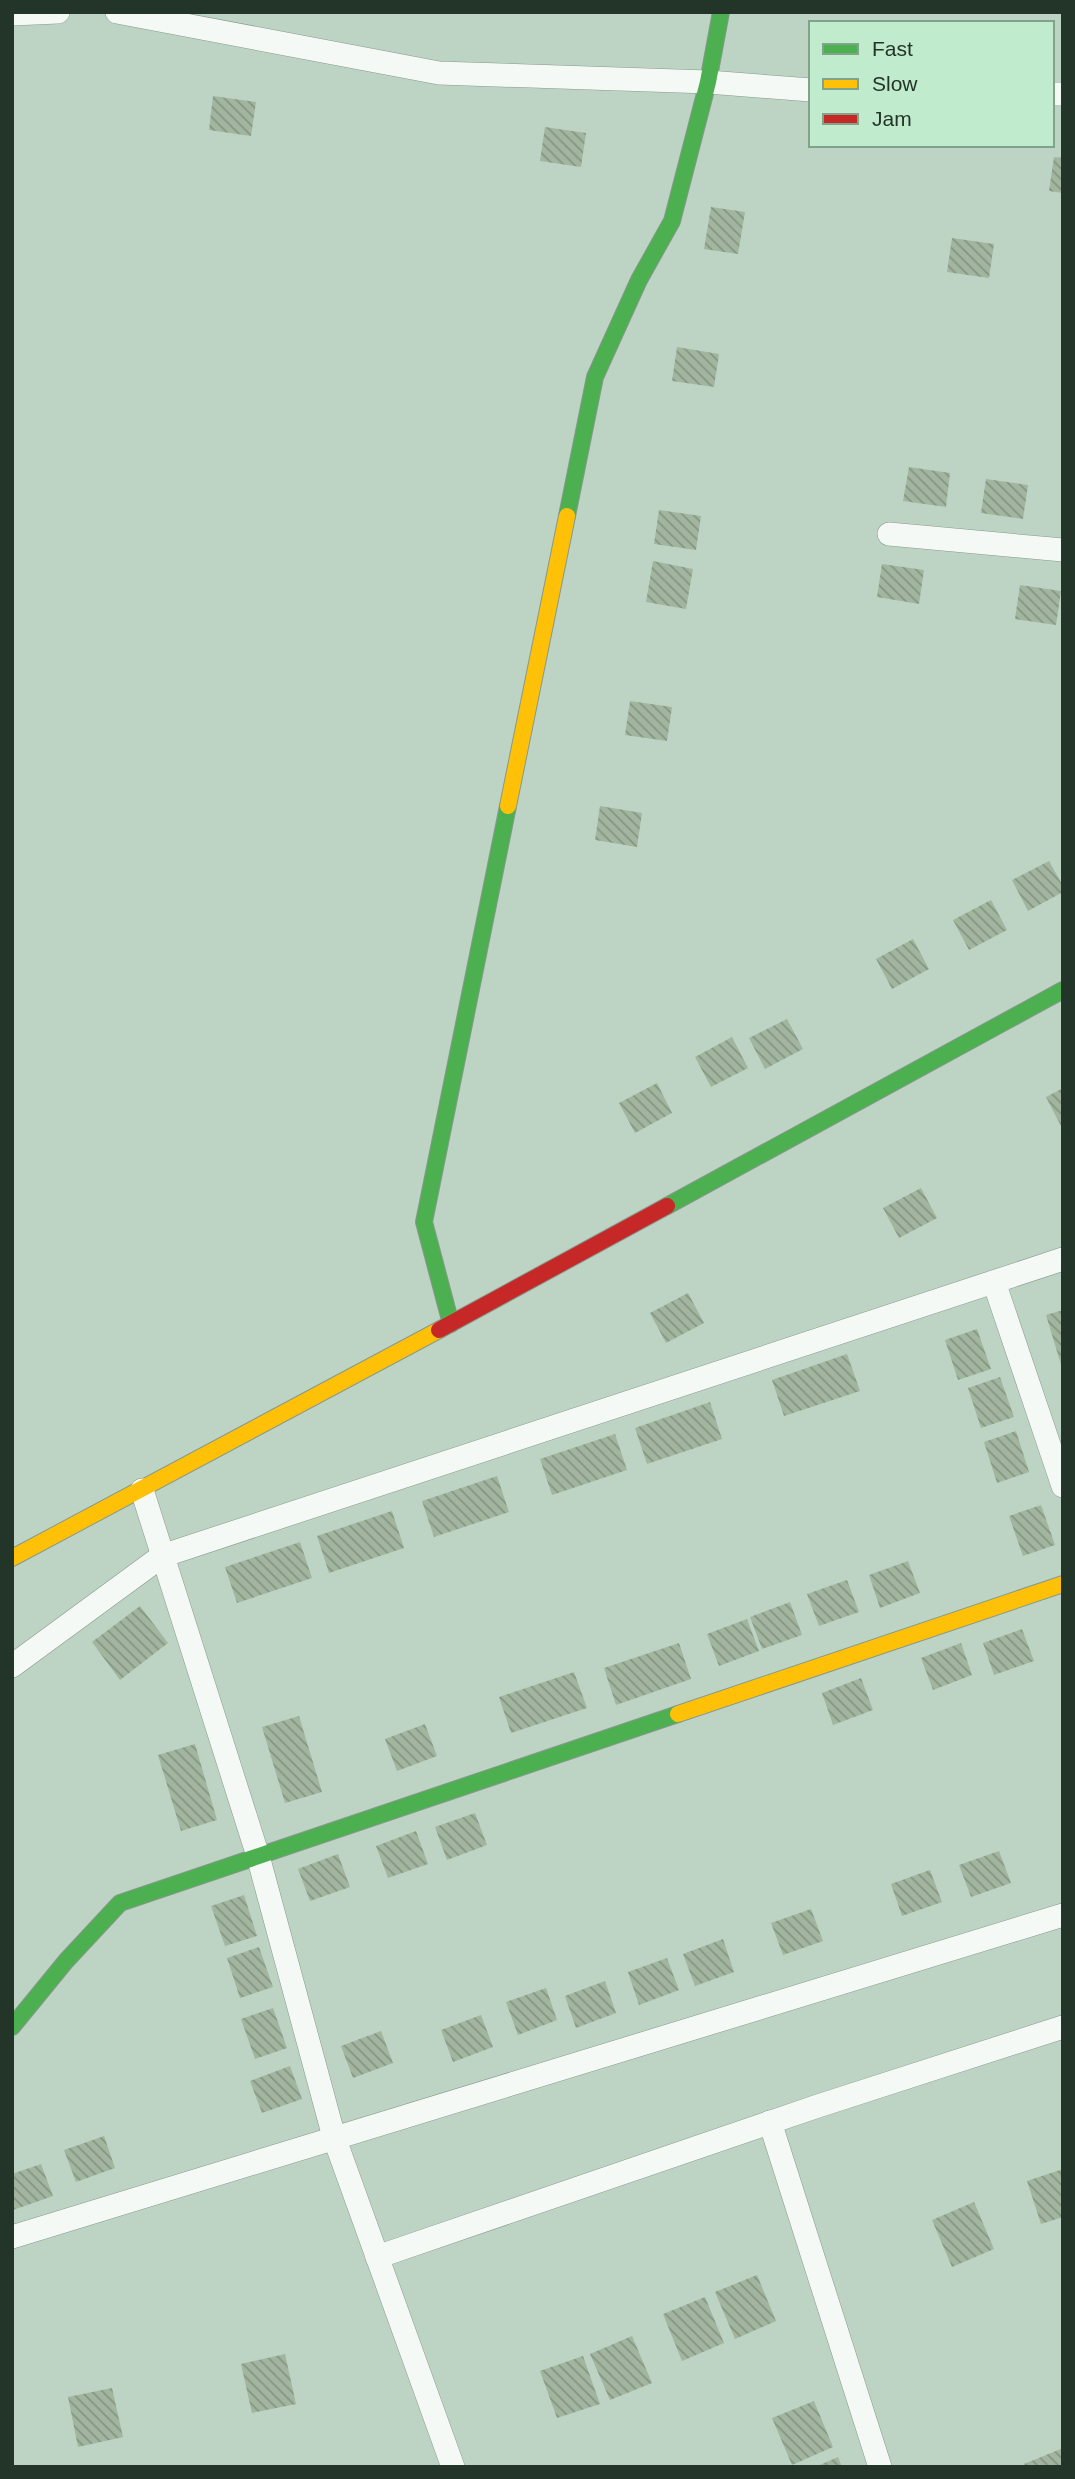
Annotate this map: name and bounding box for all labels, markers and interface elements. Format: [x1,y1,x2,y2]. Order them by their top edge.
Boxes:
legend [809,21,1054,147]
text: Fast [872,37,913,60]
text: Slow [872,72,918,95]
text: Jam [872,107,912,130]

